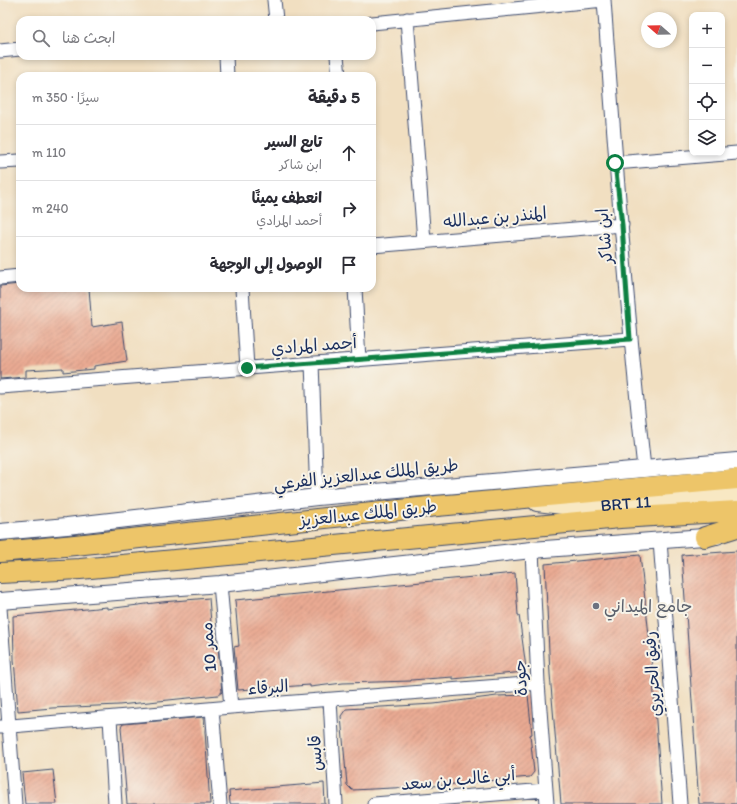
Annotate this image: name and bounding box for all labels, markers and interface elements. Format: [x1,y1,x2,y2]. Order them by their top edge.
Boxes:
north arrow [641,12,677,48]
map controls [689,12,725,156]
button: + [689,12,725,48]
search box [16,16,376,60]
icon: search [30,27,52,49]
text: ابحث هنا [62,29,116,47]
button: − [689,48,725,84]
button: locate [689,84,725,120]
text: 5 دقيقة [308,87,360,107]
text: سيرًا · 350 m [32,90,99,105]
button: layers [689,120,725,156]
text: تابع السير [265,133,322,151]
icon: ahead [338,142,360,164]
text: 110 m [32,145,66,160]
route start [606,154,624,172]
text: ابن شاكر [280,157,322,172]
text: انعطف يمينًا [252,189,322,207]
icon: right [338,198,360,220]
text: 240 m [32,201,69,216]
street label: المنذر بن عبدالله [442,203,548,231]
street label: ابن شاكر [592,207,617,267]
text: أحمد المرادي [256,213,322,228]
icon: arrive [338,254,360,276]
text: الوصول إلى الوجهة [210,255,322,273]
street label: أحمد المرادي [270,332,358,361]
route end [238,359,256,377]
street label: طريق الملك عبدالعزيز الفرعي [273,454,460,499]
street label: BRT 11 [600,491,652,515]
street label: طريق الملك عبدالعزيز [296,496,438,530]
place label: جامع الميداني [604,596,692,621]
marker: جامع الميداني [591,601,601,611]
street label: ممر 10 [196,621,220,673]
street label: رفيق الحريري [639,630,668,717]
street label: جودة [509,659,532,697]
street label: البرقاء [247,676,289,698]
street label: قابس [304,734,326,772]
street label: أبي غالب بن سعد [400,764,516,799]

